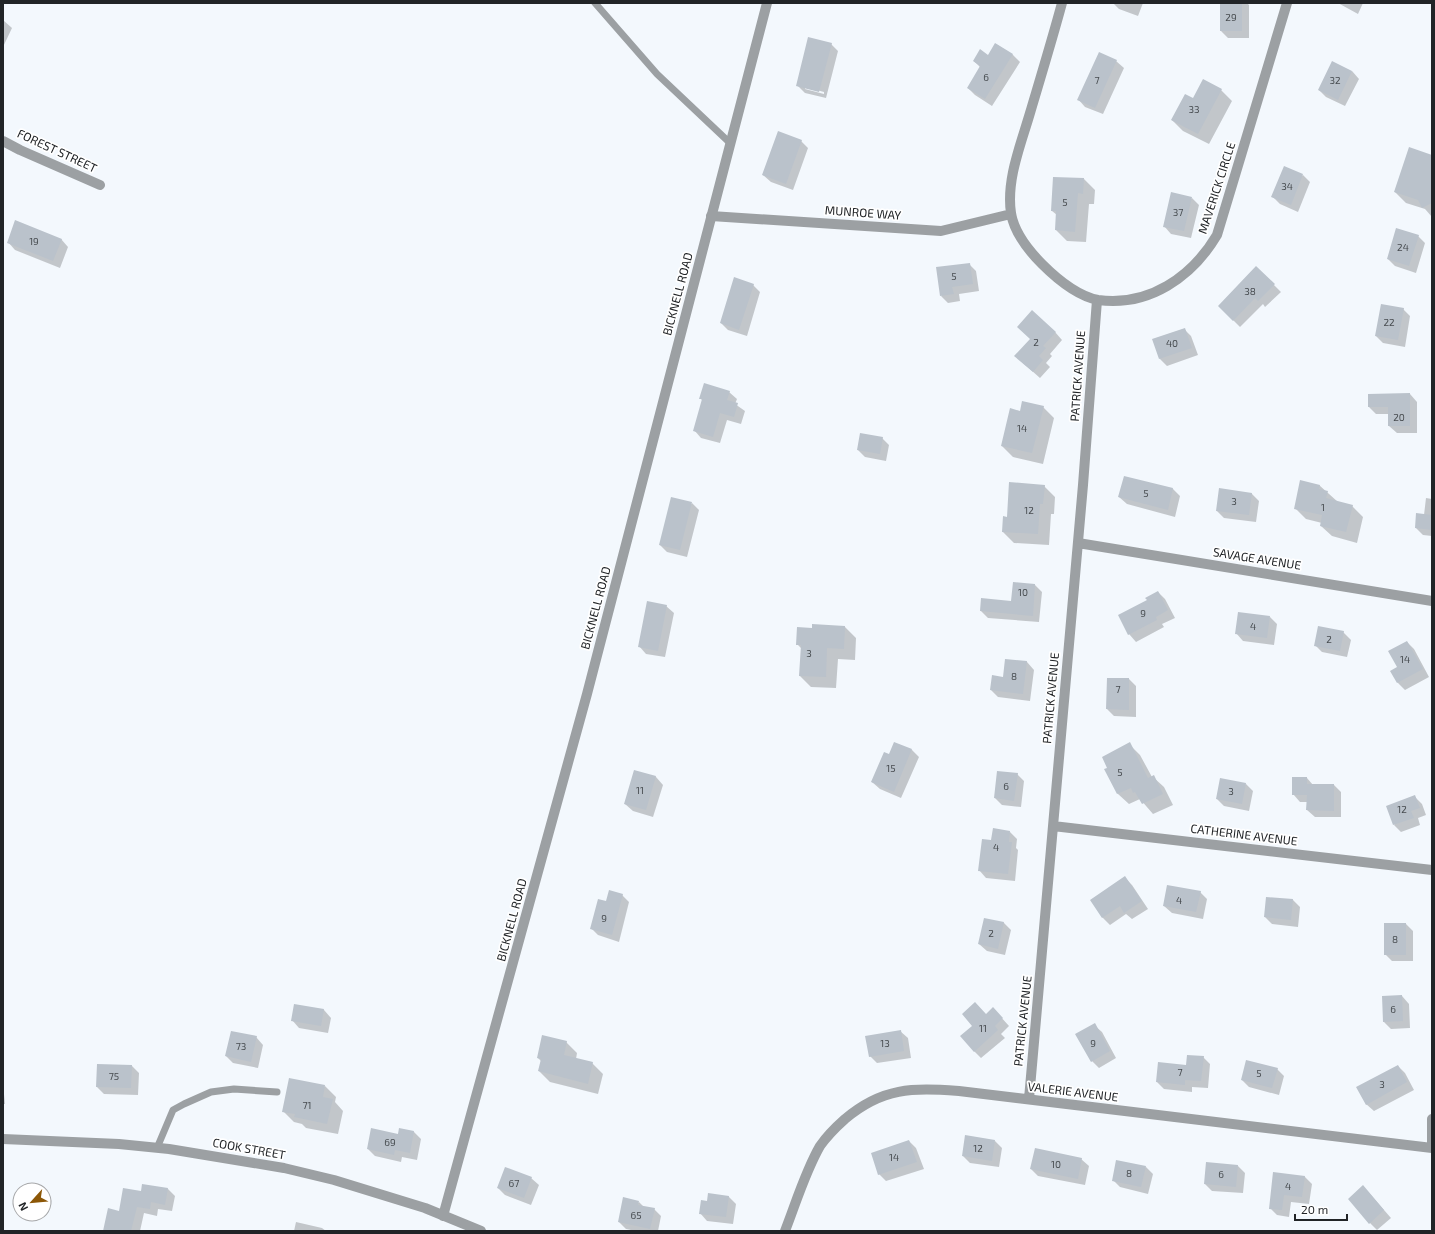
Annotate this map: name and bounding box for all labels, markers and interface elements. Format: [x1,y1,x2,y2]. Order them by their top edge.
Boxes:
house number: 29 [1225,11,1237,23]
house number: 6 [983,71,989,83]
house number: 7 [1094,74,1100,86]
house number: 32 [1329,74,1341,86]
house number: 33 [1188,103,1200,115]
street label: FOREST STREET [15,126,99,175]
street label: MAVERICK CIRCLE [1195,140,1238,235]
house number: 34 [1281,180,1293,192]
house number: 5 [1062,196,1068,208]
street label: MUNROE WAY [824,202,902,222]
house number: 37 [1173,206,1183,218]
house number: 19 [29,235,39,247]
house number: 24 [1397,241,1409,253]
street label: BICKNELL ROAD [659,251,695,337]
house number: 5 [951,270,957,282]
house number: 38 [1244,285,1256,297]
house number: 22 [1383,316,1395,328]
street label: PATRICK AVENUE [1067,330,1087,422]
house number: 2 [1033,336,1039,348]
house number: 40 [1166,337,1178,349]
house number: 20 [1393,411,1405,423]
house number: 14 [1017,422,1027,434]
house number: 5 [1143,487,1149,499]
house number: 3 [1231,495,1237,507]
house number: 1 [1321,501,1325,513]
house number: 12 [1024,504,1034,516]
street label: SAVAGE AVENUE [1212,544,1302,572]
street label: BICKNELL ROAD [577,565,613,651]
house number: 10 [1018,586,1028,598]
house number: 9 [1140,607,1146,619]
house number: 4 [1250,620,1256,632]
house number: 2 [1326,633,1332,645]
house number: 3 [806,647,812,659]
street label: PATRICK AVENUE [1039,651,1061,744]
house number: 14 [1400,653,1410,665]
house number: 8 [1011,670,1017,682]
house number: 7 [1115,683,1121,695]
house number: 15 [886,762,896,774]
house number: 5 [1117,766,1123,778]
house number: 6 [1003,780,1009,792]
house number: 11 [636,784,644,796]
house number: 3 [1228,785,1234,797]
house number: 12 [1397,803,1407,815]
street label: CATHERINE AVENUE [1190,820,1299,848]
house number: 4 [993,841,999,853]
street label: BICKNELL ROAD [493,877,529,963]
house number: 4 [1176,894,1182,906]
house number: 9 [601,912,607,924]
house number: 2 [988,927,994,939]
house number: 8 [1392,933,1398,945]
street label: PATRICK AVENUE [1010,974,1034,1067]
house number: 6 [1390,1003,1396,1015]
house number: 11 [979,1022,987,1034]
house number: 13 [880,1037,890,1049]
house number: 9 [1090,1037,1096,1049]
house number: 73 [236,1040,246,1052]
house number: 7 [1177,1066,1183,1078]
house number: 5 [1256,1067,1262,1079]
house number: 75 [109,1070,119,1082]
house number: 3 [1379,1078,1385,1090]
street label: VALERIE AVENUE [1027,1079,1119,1104]
house number: 71 [302,1099,312,1111]
street label: COOK STREET [212,1135,287,1161]
house number: 69 [384,1136,396,1148]
house number: 12 [973,1142,983,1154]
house number: 14 [889,1151,899,1163]
house number: 10 [1051,1158,1061,1170]
house number: 8 [1126,1167,1132,1179]
house number: 6 [1218,1168,1224,1180]
house number: 67 [509,1177,519,1189]
house number: 4 [1285,1180,1291,1192]
north arrow [12,1182,52,1222]
scale bar [1295,1196,1347,1222]
text: N [15,1200,30,1213]
text: 20 m [1301,1202,1328,1216]
house number: 65 [630,1209,642,1221]

